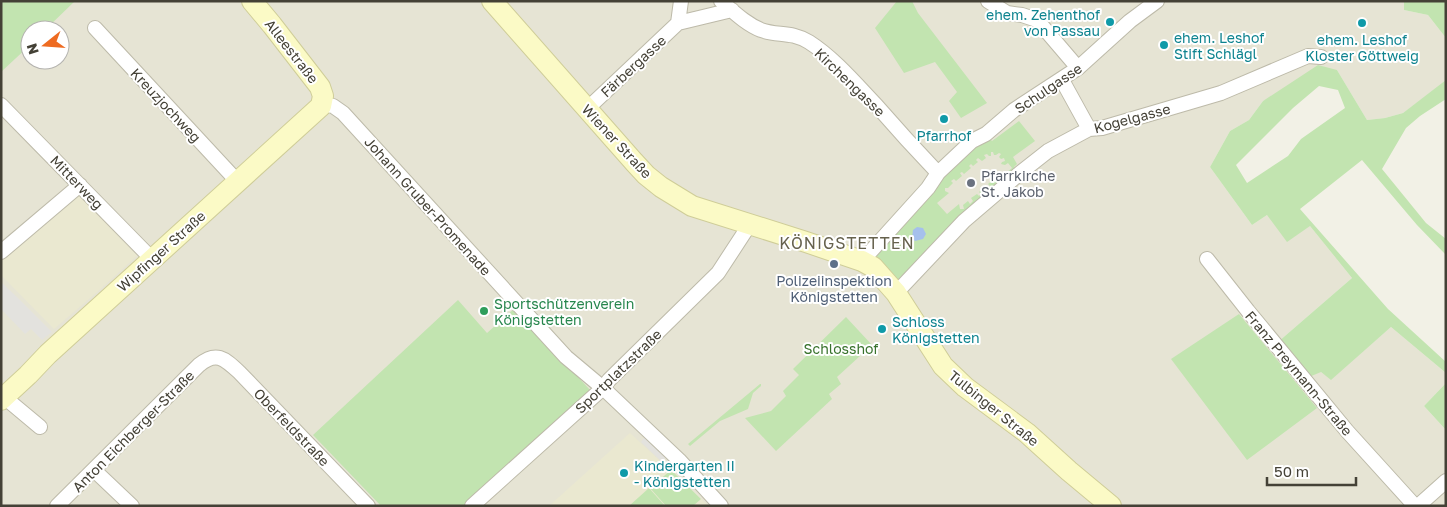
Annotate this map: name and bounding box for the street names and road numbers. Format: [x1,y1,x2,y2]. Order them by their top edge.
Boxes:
street label: Alleestraße [262,16,322,86]
street label: Färbergasse [597,31,669,101]
street label: Kirchengasse [811,44,889,120]
street label: Schulgasse [1011,59,1085,117]
street label: Kreuzjochweg [127,64,205,146]
street label: Kogelgasse [1092,100,1172,136]
street label: Wiener Straße [578,101,656,181]
street label: Johann Gruber-Promenade [361,133,495,279]
street label: Mitterweg [47,151,107,213]
street label: Wipfinger Straße [113,207,209,295]
street label: Franz Preymann-Straße [1242,307,1356,439]
street label: Sportplatzstraße [571,325,665,417]
street label: Anton Eichberger-Straße [69,367,197,495]
street label: Tulbinger Straße [946,367,1042,449]
street label: Oberfeldstraße [251,385,333,469]

